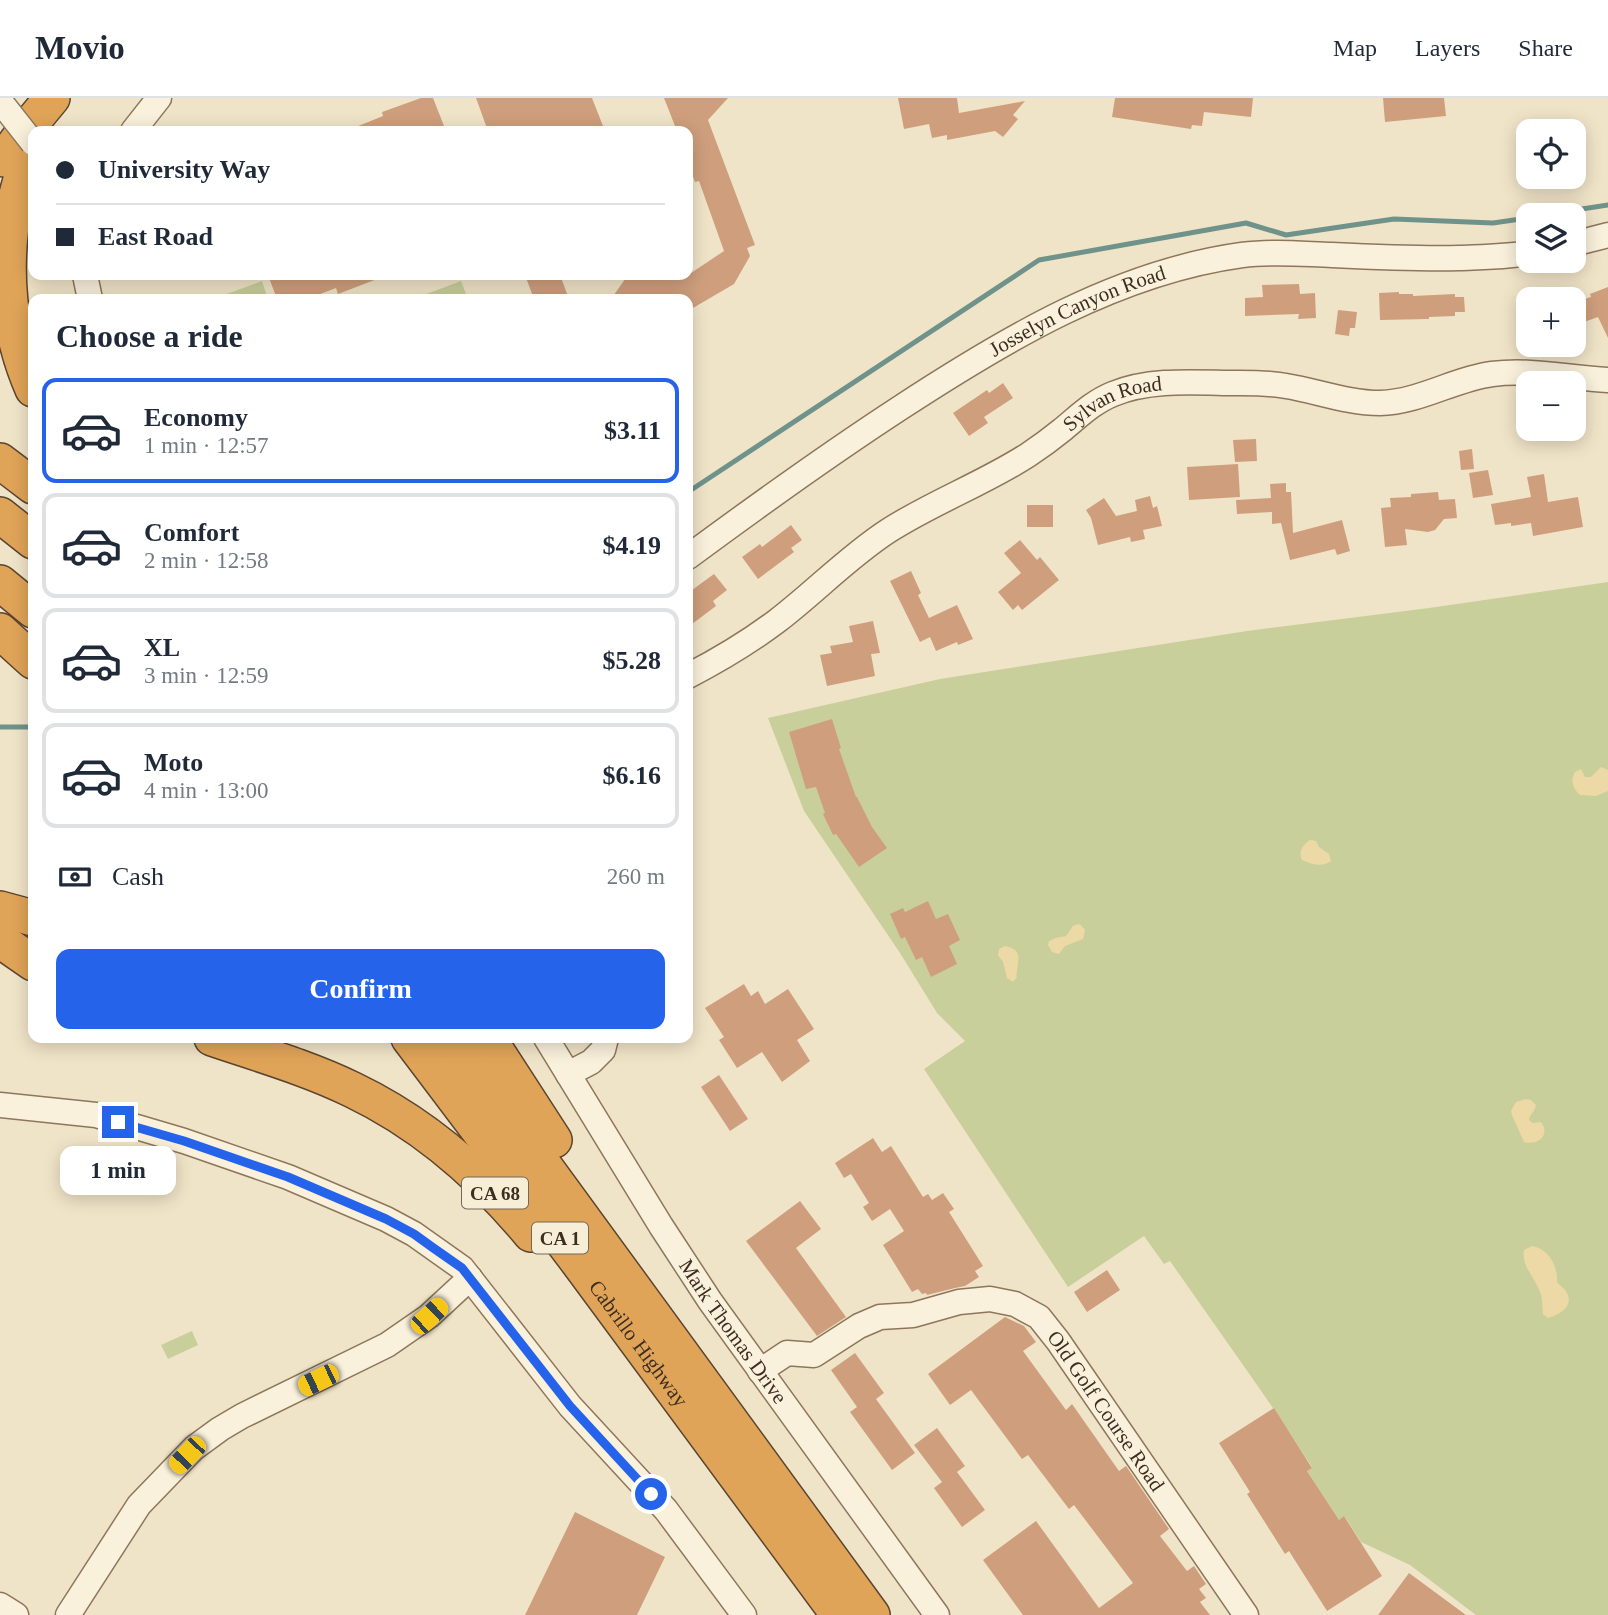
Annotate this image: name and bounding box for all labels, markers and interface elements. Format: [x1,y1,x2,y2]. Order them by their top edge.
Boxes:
text: Movio [35,30,125,66]
text: Map [1333,35,1377,61]
text: Layers [1415,35,1480,61]
text: Share [1518,35,1573,61]
map controls [1516,119,1586,441]
button: locate [1516,119,1586,189]
text: University Way [98,155,270,184]
button: layers [1516,203,1586,273]
text: East Road [98,222,213,251]
street label: Josselyn Canyon Road [985,260,1169,362]
button: + [1516,287,1586,357]
text: Choose a ride [56,318,243,354]
street label: Sylvan Road [1058,371,1163,436]
button: − [1516,371,1586,441]
icon: car [60,399,123,462]
text: Economy [144,403,248,432]
text: $3.11 [604,416,661,445]
text: 1 min · 12:57 [144,433,269,458]
icon: car [60,514,123,577]
text: Comfort [144,518,239,547]
text: $4.19 [603,531,661,560]
text: 2 min · 12:58 [144,548,269,573]
icon: car [60,629,123,692]
text: XL [144,633,180,662]
text: $5.28 [603,646,661,675]
text: 3 min · 12:59 [144,663,269,688]
icon: car [60,744,123,807]
text: Moto [144,748,203,777]
text: $6.16 [603,761,661,790]
text: 4 min · 13:00 [144,778,269,803]
icon: cash [56,858,94,896]
text: Cash [112,862,164,891]
text: 260 m [607,864,665,889]
button: Confirm [56,949,665,1029]
route end [102,1106,134,1138]
callout: 1 min [60,1146,176,1196]
text: 1 min [90,1158,146,1183]
road number: CA 68 [462,1177,528,1208]
road number: CA 1 [532,1222,588,1254]
street label: Mark Thomas Drive [674,1255,792,1408]
street label: Cabrillo Highway [584,1276,693,1412]
car [407,1294,452,1338]
street label: Old Golf Course Road [1042,1326,1170,1496]
car [295,1361,342,1399]
car [165,1433,210,1477]
route start [635,1478,667,1510]

